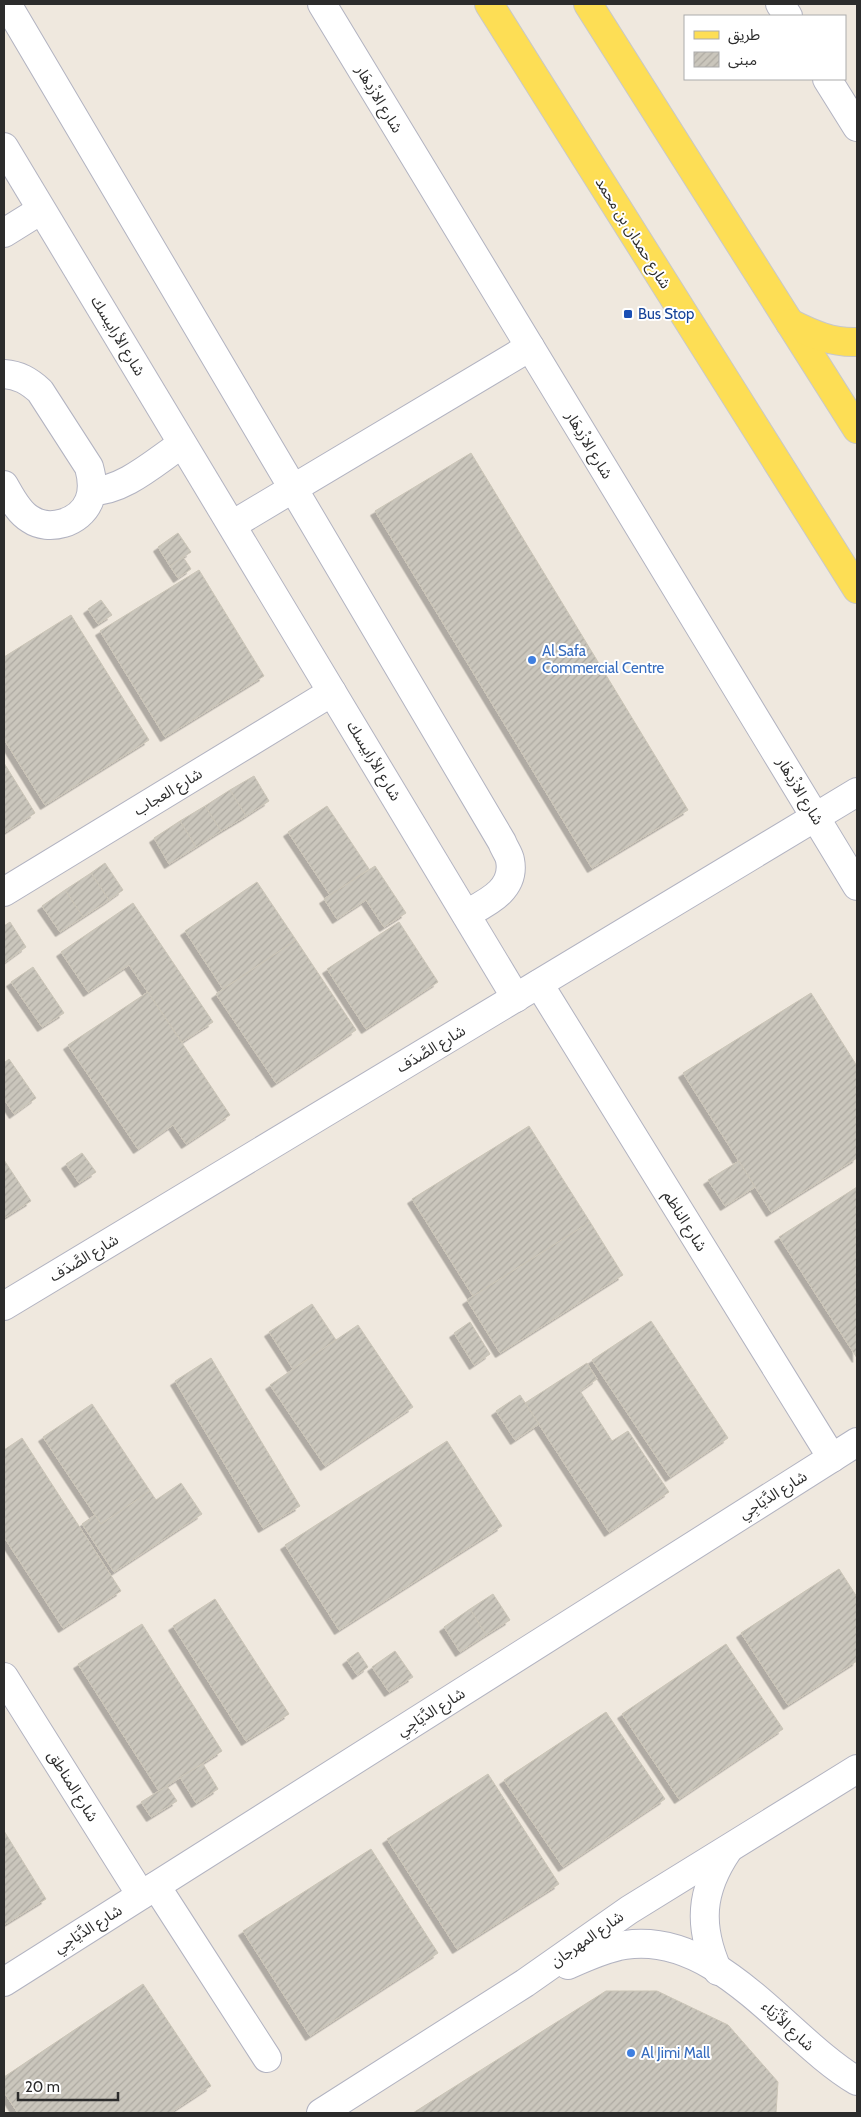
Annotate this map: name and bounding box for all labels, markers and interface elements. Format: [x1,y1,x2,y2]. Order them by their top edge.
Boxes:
legend [684,15,846,80]
text: طريق [728,26,760,45]
text: مبنى [728,51,757,69]
street label: شارع الازْدِهَار [349,61,406,138]
street label: شارع حمدان بن محمد [589,174,675,294]
street label: شارع الأرابيسك [85,293,149,381]
place label: Bus Stop [638,305,694,323]
marker: Bus Stop [622,308,634,320]
street label: شارع الازْدِهَار [559,407,616,484]
place label: Al Safa Commercial Centre [542,642,664,677]
marker: Al Safa Commercial Centre [526,654,538,666]
street label: شارع الأرابيسك [341,718,405,806]
street label: شارع الازْدِهَار [770,753,827,830]
street label: شارع العجاب [130,764,207,822]
street label: شارع الصَّدَف [393,1021,470,1079]
street label: شارع الناظم [657,1187,711,1256]
street label: شارع الصَّدَف [46,1230,123,1288]
street label: شارع الدَّيَاجِي [736,1467,812,1526]
street label: شارع الدَّيَاجِي [394,1684,470,1743]
street label: شارع المناطق [41,1747,102,1827]
street label: شارع الدَّيَاجِي [51,1901,127,1960]
street label: شارع المهرجان [547,1907,629,1973]
street label: شارع الأَزْيَاء [756,1996,819,2057]
place label: Al Jimi Mall [641,2044,710,2062]
marker: Al Jimi Mall [625,2047,637,2059]
scale bar [18,2070,118,2102]
text: 20 m [25,2078,60,2096]

